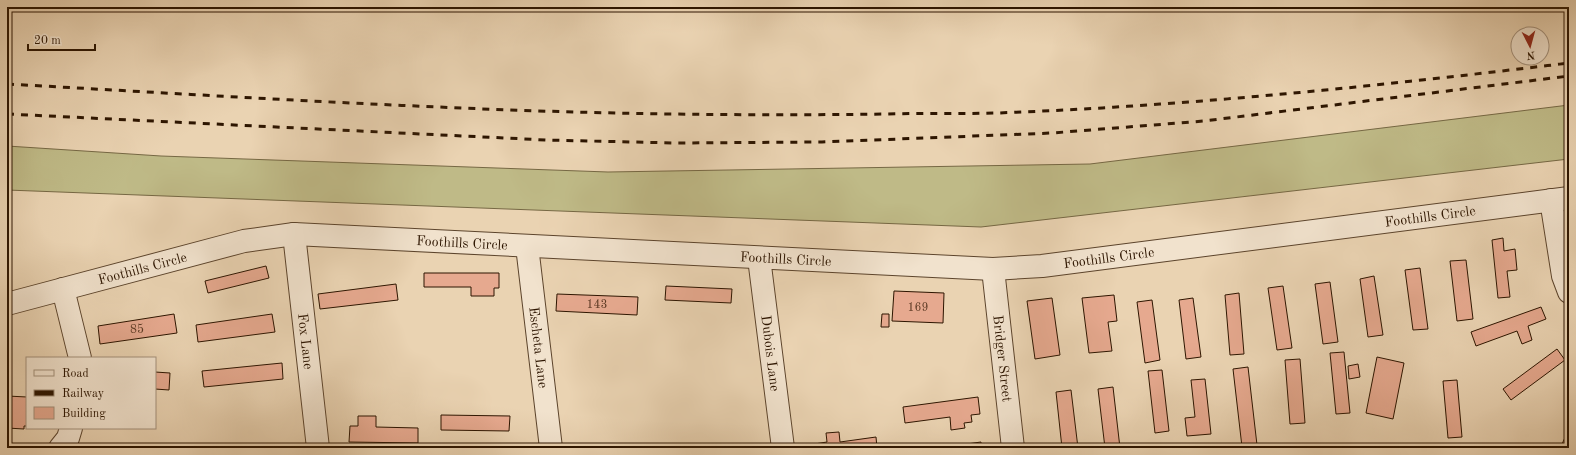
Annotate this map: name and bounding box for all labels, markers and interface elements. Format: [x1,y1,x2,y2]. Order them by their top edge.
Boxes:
scale bar [28,26,95,52]
north arrow [1510,26,1550,66]
text: 20 m [34,35,61,47]
text: N [1526,49,1536,60]
street label: Foothills Circle [1384,204,1477,230]
street label: Foothills Circle [416,234,508,253]
street label: Foothills Circle [1063,246,1155,271]
street label: Foothills Circle [97,250,189,288]
street label: Foothills Circle [740,250,832,269]
house number: 143 [587,299,607,311]
house number: 169 [908,302,928,314]
street label: Escheta Lane [526,306,550,389]
street label: Fox Lane [295,313,315,370]
street label: Dubois Lane [758,314,782,392]
street label: Bridger Street [990,314,1014,403]
house number: 85 [130,323,144,336]
legend [26,357,156,429]
text: Road [62,368,89,380]
text: Railway [62,388,105,400]
text: Building [62,408,106,420]

